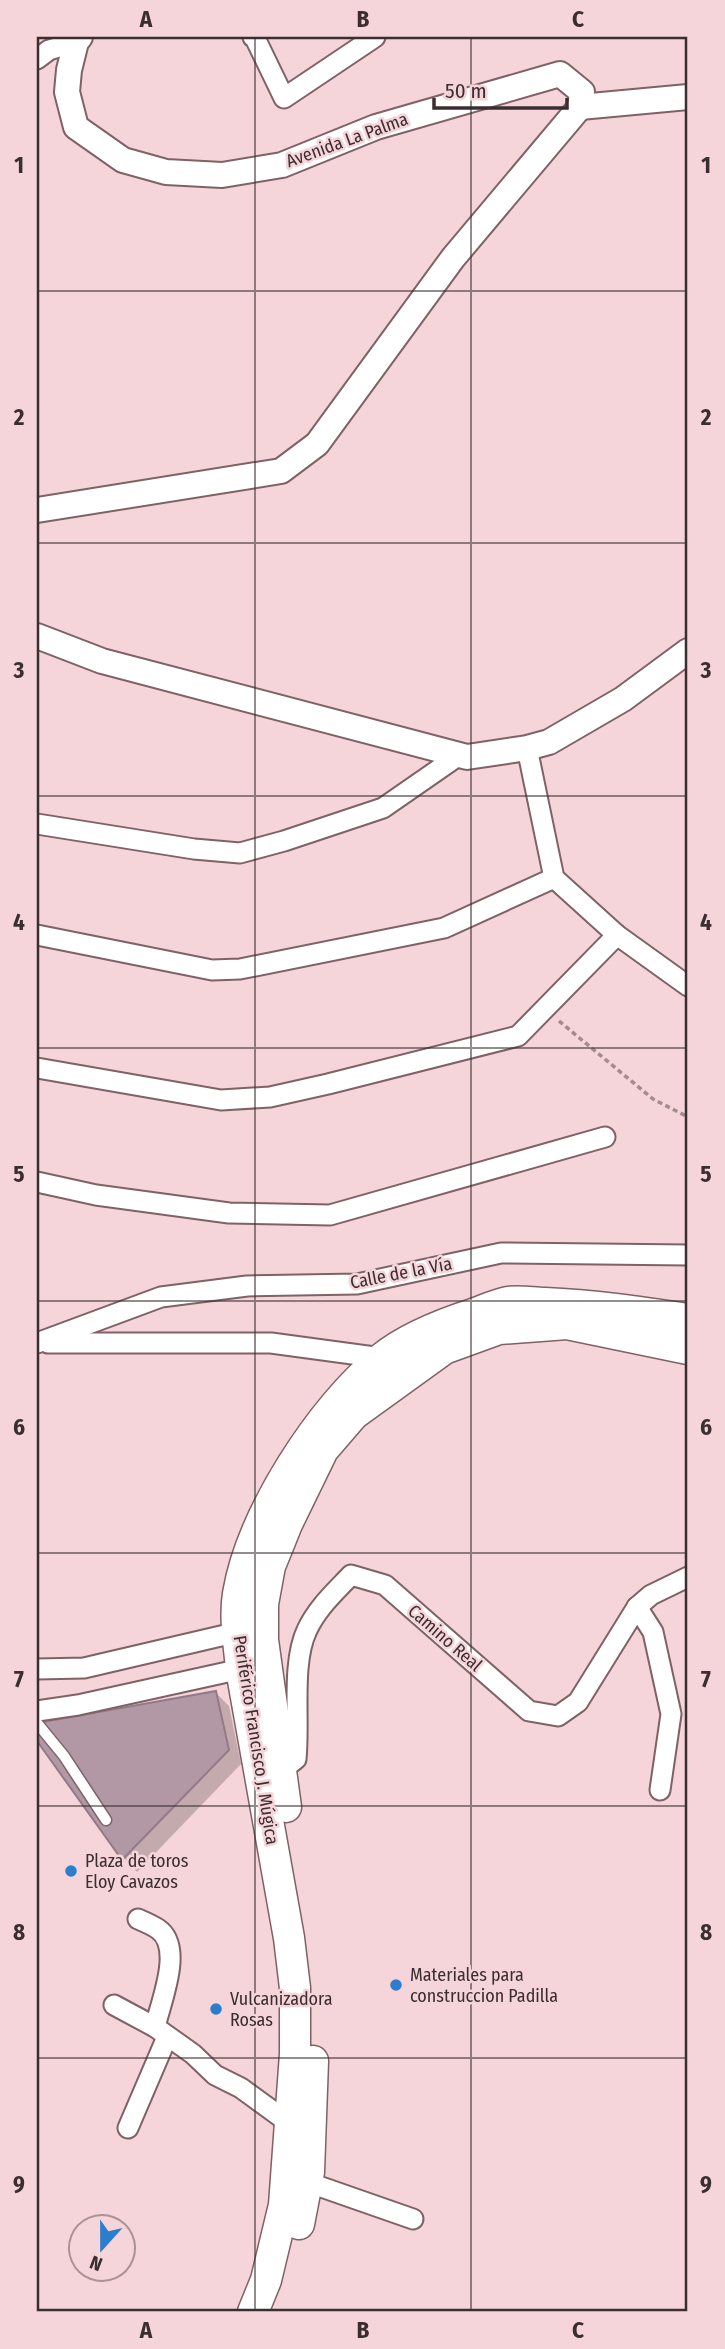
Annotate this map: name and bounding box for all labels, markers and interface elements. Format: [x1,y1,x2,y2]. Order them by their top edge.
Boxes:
text: A [139,5,153,33]
text: B [357,5,370,33]
text: C [572,5,584,33]
scale bar [434,66,568,110]
text: 50 m [445,78,487,104]
street label: Avenida La Palma [283,108,411,172]
text: 1 [14,151,24,179]
text: 1 [701,151,711,179]
text: 2 [13,403,25,431]
text: 2 [700,403,712,431]
text: 3 [13,656,25,684]
text: 3 [700,656,712,684]
text: 4 [13,908,25,936]
text: 4 [700,908,712,936]
text: 5 [13,1160,25,1188]
text: 5 [700,1160,712,1188]
street label: Calle de la Vía [348,1252,454,1294]
text: 6 [13,1413,25,1441]
text: 6 [700,1413,712,1441]
street label: Camino Real [403,1600,487,1676]
street label: Periférico Francisco J. Múgica [229,1634,283,1846]
text: 7 [14,1665,24,1693]
text: 7 [701,1665,711,1693]
place label: Plaza de toros Eloy Cavazos [85,1850,189,1893]
marker: Plaza de toros Eloy Cavazos [63,1863,79,1879]
text: 8 [13,1918,25,1946]
text: 8 [700,1918,712,1946]
place label: Materiales para construccion Padilla [410,1964,558,2007]
marker: Materiales para construccion Padilla [388,1977,404,1993]
place label: Vulcanizadora Rosas [230,1988,333,2031]
marker: Vulcanizadora Rosas [208,2001,224,2017]
text: 9 [13,2170,25,2198]
text: 9 [700,2170,712,2198]
north arrow [66,2212,136,2282]
text: N [87,2251,106,2276]
text: A [139,2316,153,2344]
text: B [357,2316,370,2344]
text: C [572,2316,584,2344]

